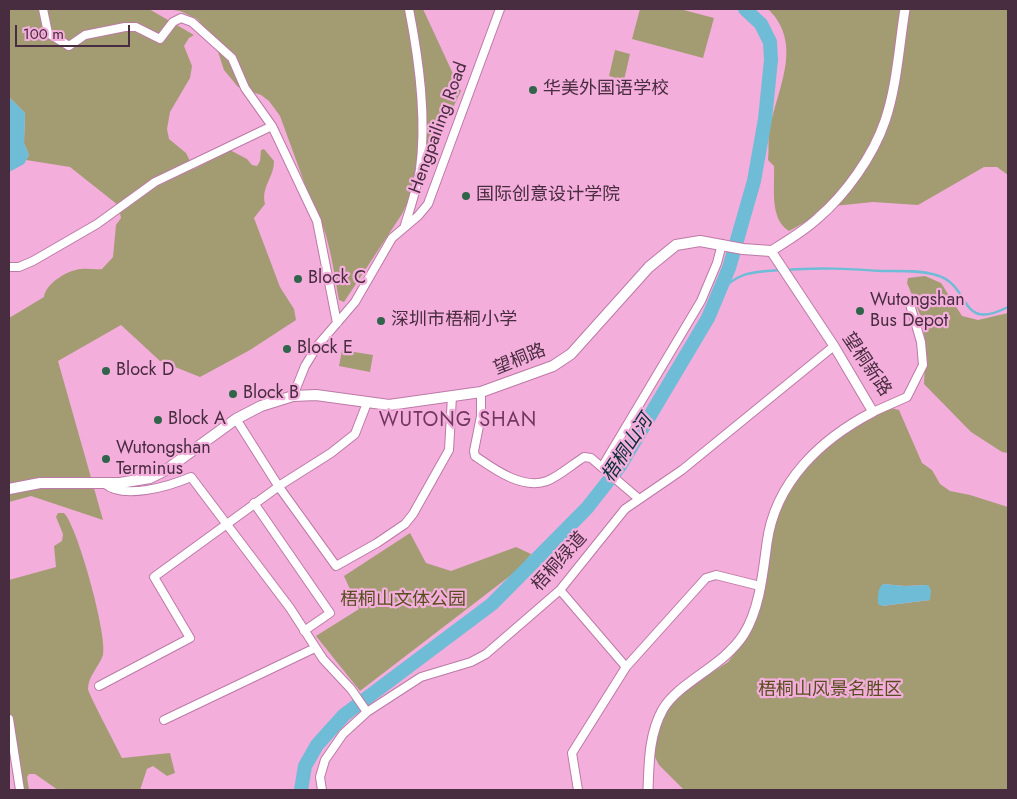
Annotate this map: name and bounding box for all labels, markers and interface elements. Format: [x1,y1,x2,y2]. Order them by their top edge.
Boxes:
scale bar [18,15,132,47]
text: 100 m [23,23,64,45]
street label: Hengpailing Road [405,59,473,197]
place label: 华美外国语学校 [543,79,669,101]
marker: 华美外国语学校 [527,84,539,96]
place label: 国际创意设计学院 [476,185,620,207]
marker: 国际创意设计学院 [460,190,472,202]
place label: Block C [308,268,366,290]
marker: Block C [292,273,304,285]
place label: Wutongshan Bus Depot [870,290,965,332]
marker: Wutongshan Bus Depot [854,305,866,317]
place label: 深圳市梧桐小学 [391,310,517,332]
marker: 深圳市梧桐小学 [375,315,387,327]
street label: 望桐新路 [837,329,895,401]
place label: Block E [297,338,353,360]
street label: 望桐路 [491,340,549,380]
marker: Block E [281,343,293,355]
place label: Block D [116,360,174,382]
marker: Block D [100,365,112,377]
place label: Block B [243,383,299,405]
marker: Block B [227,388,239,400]
place label: Block A [168,409,226,431]
district label: WUTONG SHAN [377,409,539,433]
water label: 梧桐山河 [598,411,658,487]
marker: Block A [152,414,164,426]
place label: Wutongshan Terminus [116,438,211,480]
marker: Wutongshan Terminus [100,453,112,465]
street label: 梧桐绿道 [528,528,592,596]
park label: 梧桐山文体公园 [340,590,466,612]
park label: 梧桐山风景名胜区 [758,680,902,702]

